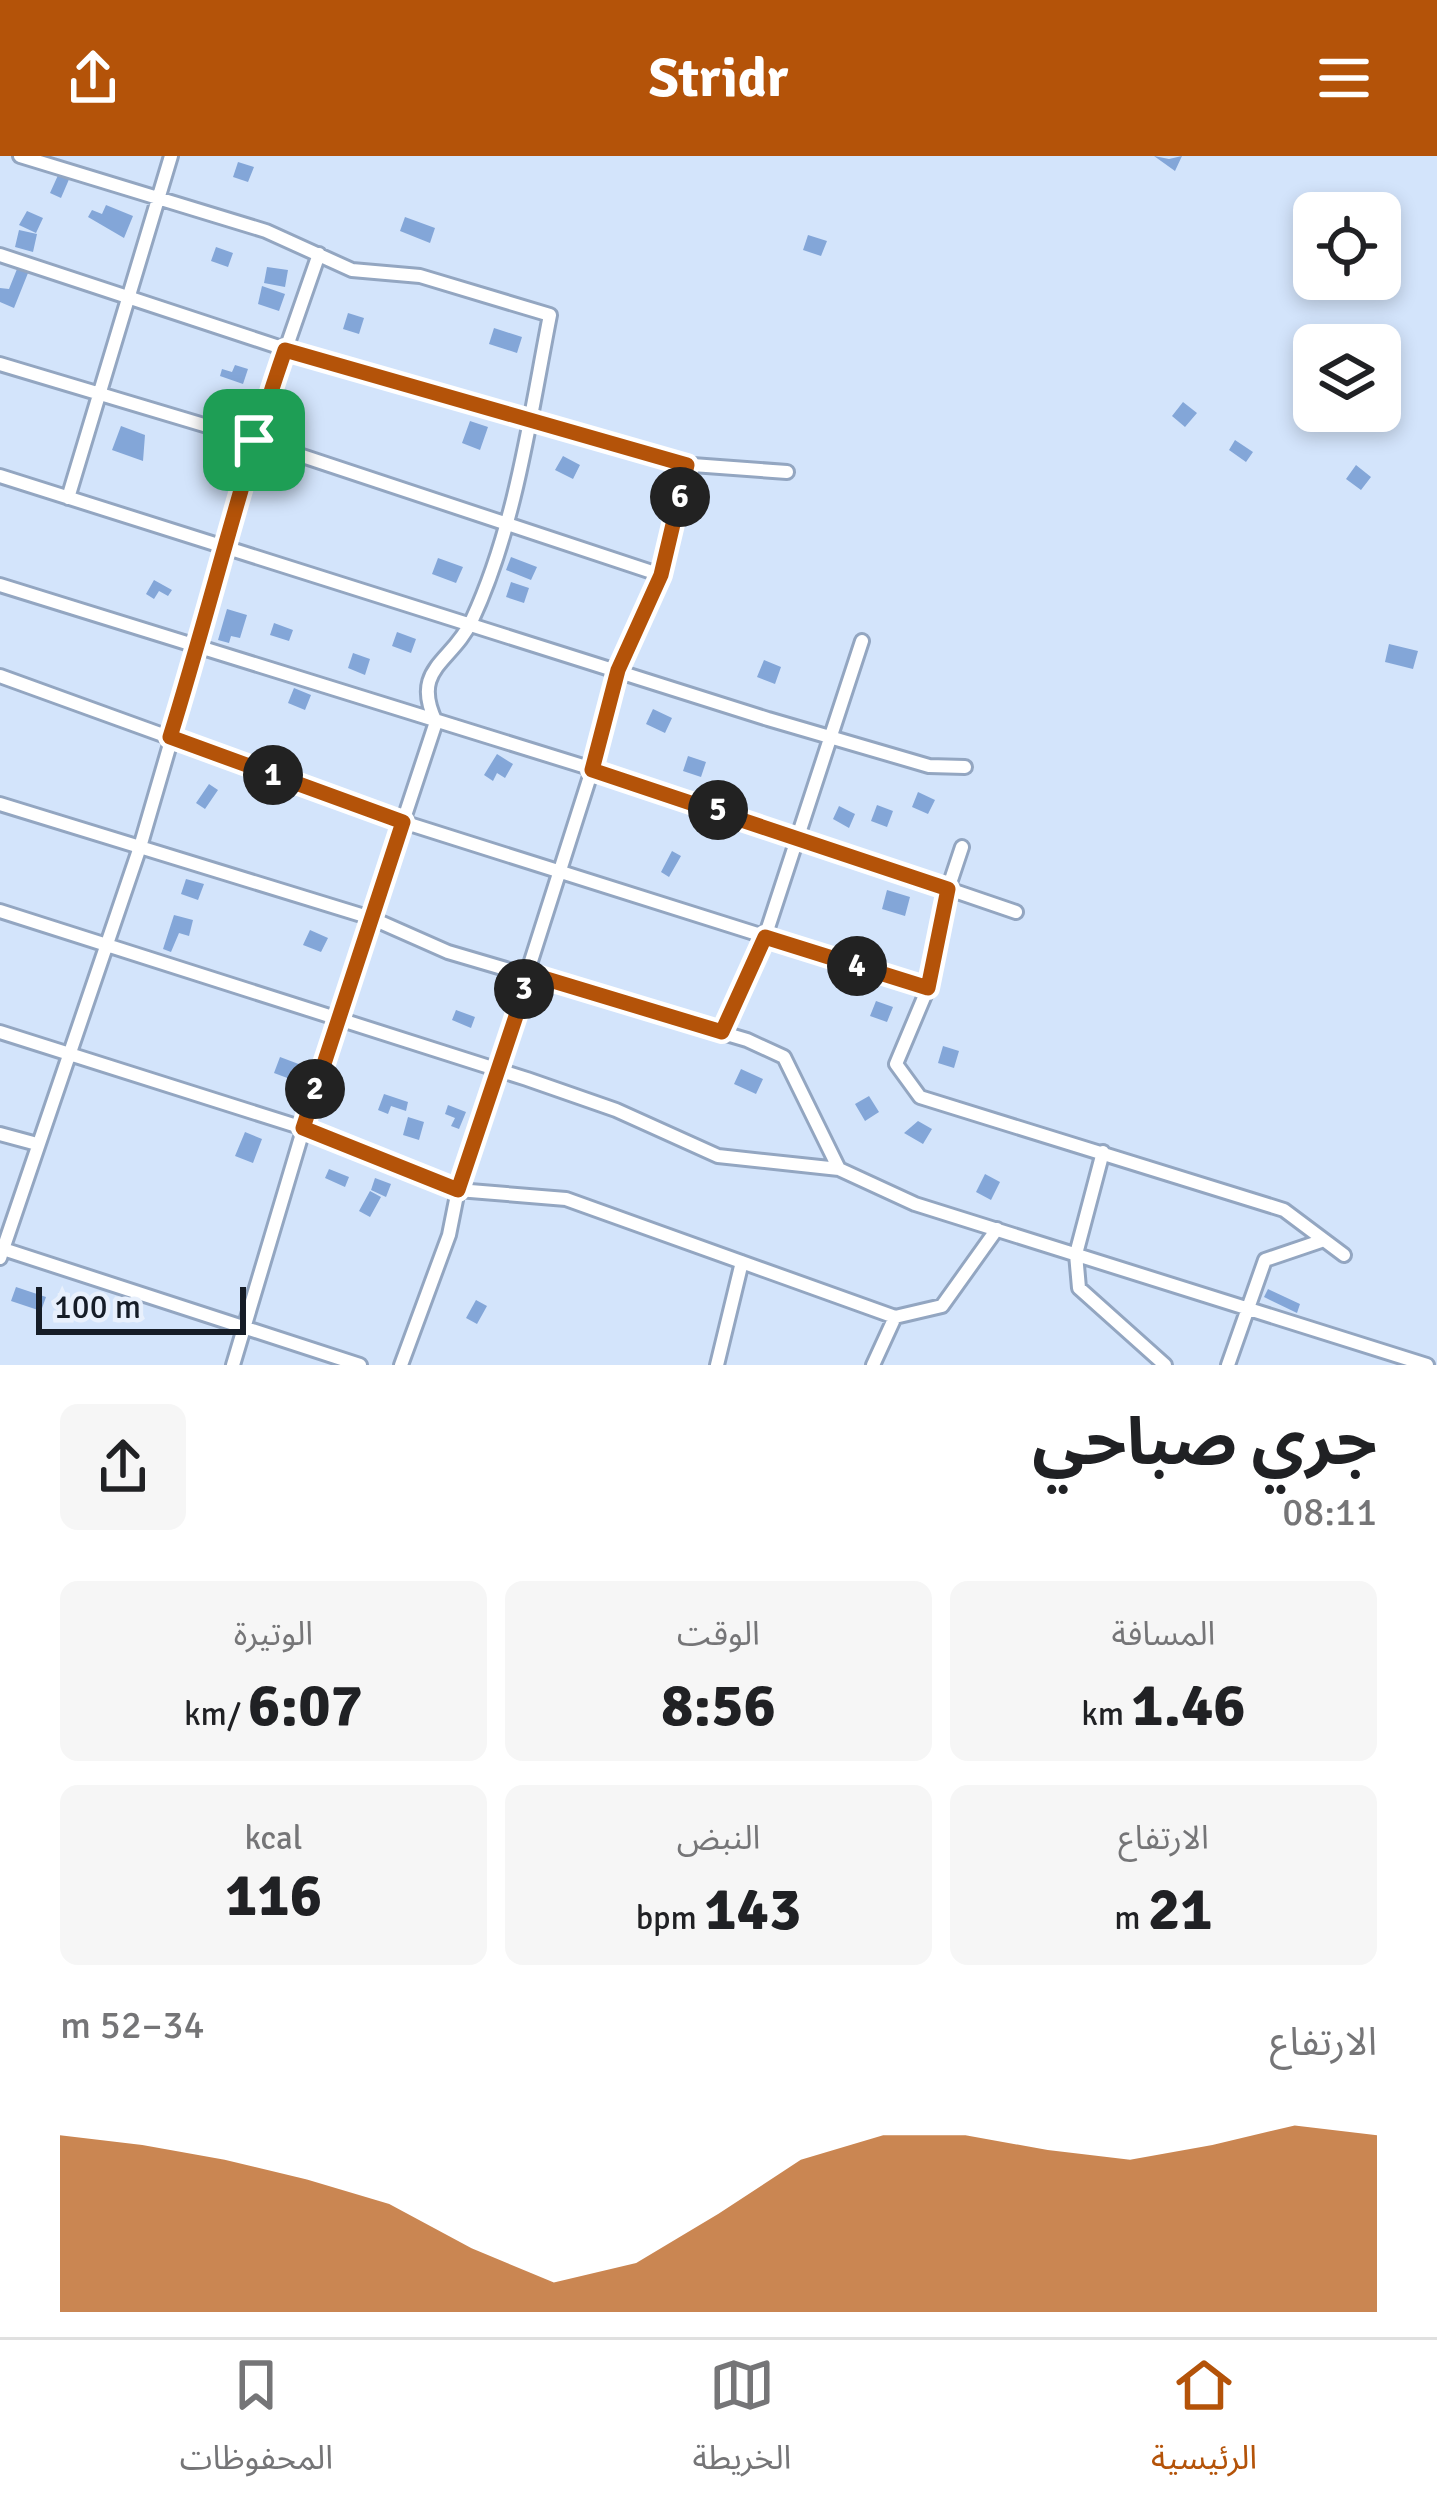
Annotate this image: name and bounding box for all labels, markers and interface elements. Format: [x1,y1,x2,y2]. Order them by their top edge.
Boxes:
icon: share [60,45,126,111]
text: Stridr [649,45,788,112]
icon: menu [1311,45,1377,111]
map controls [1293,192,1401,432]
button: locate [1293,192,1401,300]
button: layers [1293,324,1401,432]
pin [203,389,305,491]
icon: arrive [221,407,287,473]
pin: 6 [650,467,710,527]
text: 6 [671,476,689,517]
pin: 1 [243,745,303,805]
text: 1 [264,754,282,795]
pin: 5 [688,780,748,840]
text: 5 [709,789,727,830]
pin: 4 [827,936,887,996]
text: 4 [848,945,866,986]
pin: 3 [494,959,554,1019]
text: 3 [515,968,533,1009]
pin: 2 [285,1059,345,1119]
text: 2 [306,1068,324,1109]
scale bar [36,1281,246,1334]
text: 100 m [54,1287,141,1328]
text: جري صباحي [1032,1402,1377,1483]
button: share [60,1404,186,1530]
text: 08:11 [1282,1488,1377,1536]
text: الوتيرة [234,1614,313,1655]
text: الوقت [677,1614,760,1655]
text: المسافة [1112,1614,1215,1655]
text: 6:07 [248,1669,363,1743]
text: 8:56 [661,1669,776,1743]
text: 1.46 [1131,1669,1246,1743]
text: /km [184,1694,248,1735]
text: km [1081,1694,1131,1735]
text: kcal [245,1818,302,1859]
text: النبض [677,1818,760,1859]
text: الارتفاع [1118,1818,1209,1859]
text: 116 [225,1859,322,1933]
text: 143 [704,1873,801,1947]
text: 21 [1148,1873,1213,1947]
text: bpm [636,1898,704,1939]
text: m [1114,1898,1148,1939]
text: 34–52 m [60,2001,205,2049]
text: الارتفاع [1270,2018,1377,2066]
tab: المحفوظات [180,2352,333,2493]
tab: الخريطة [693,2352,791,2493]
tab: الرئيسية [1151,2352,1257,2493]

